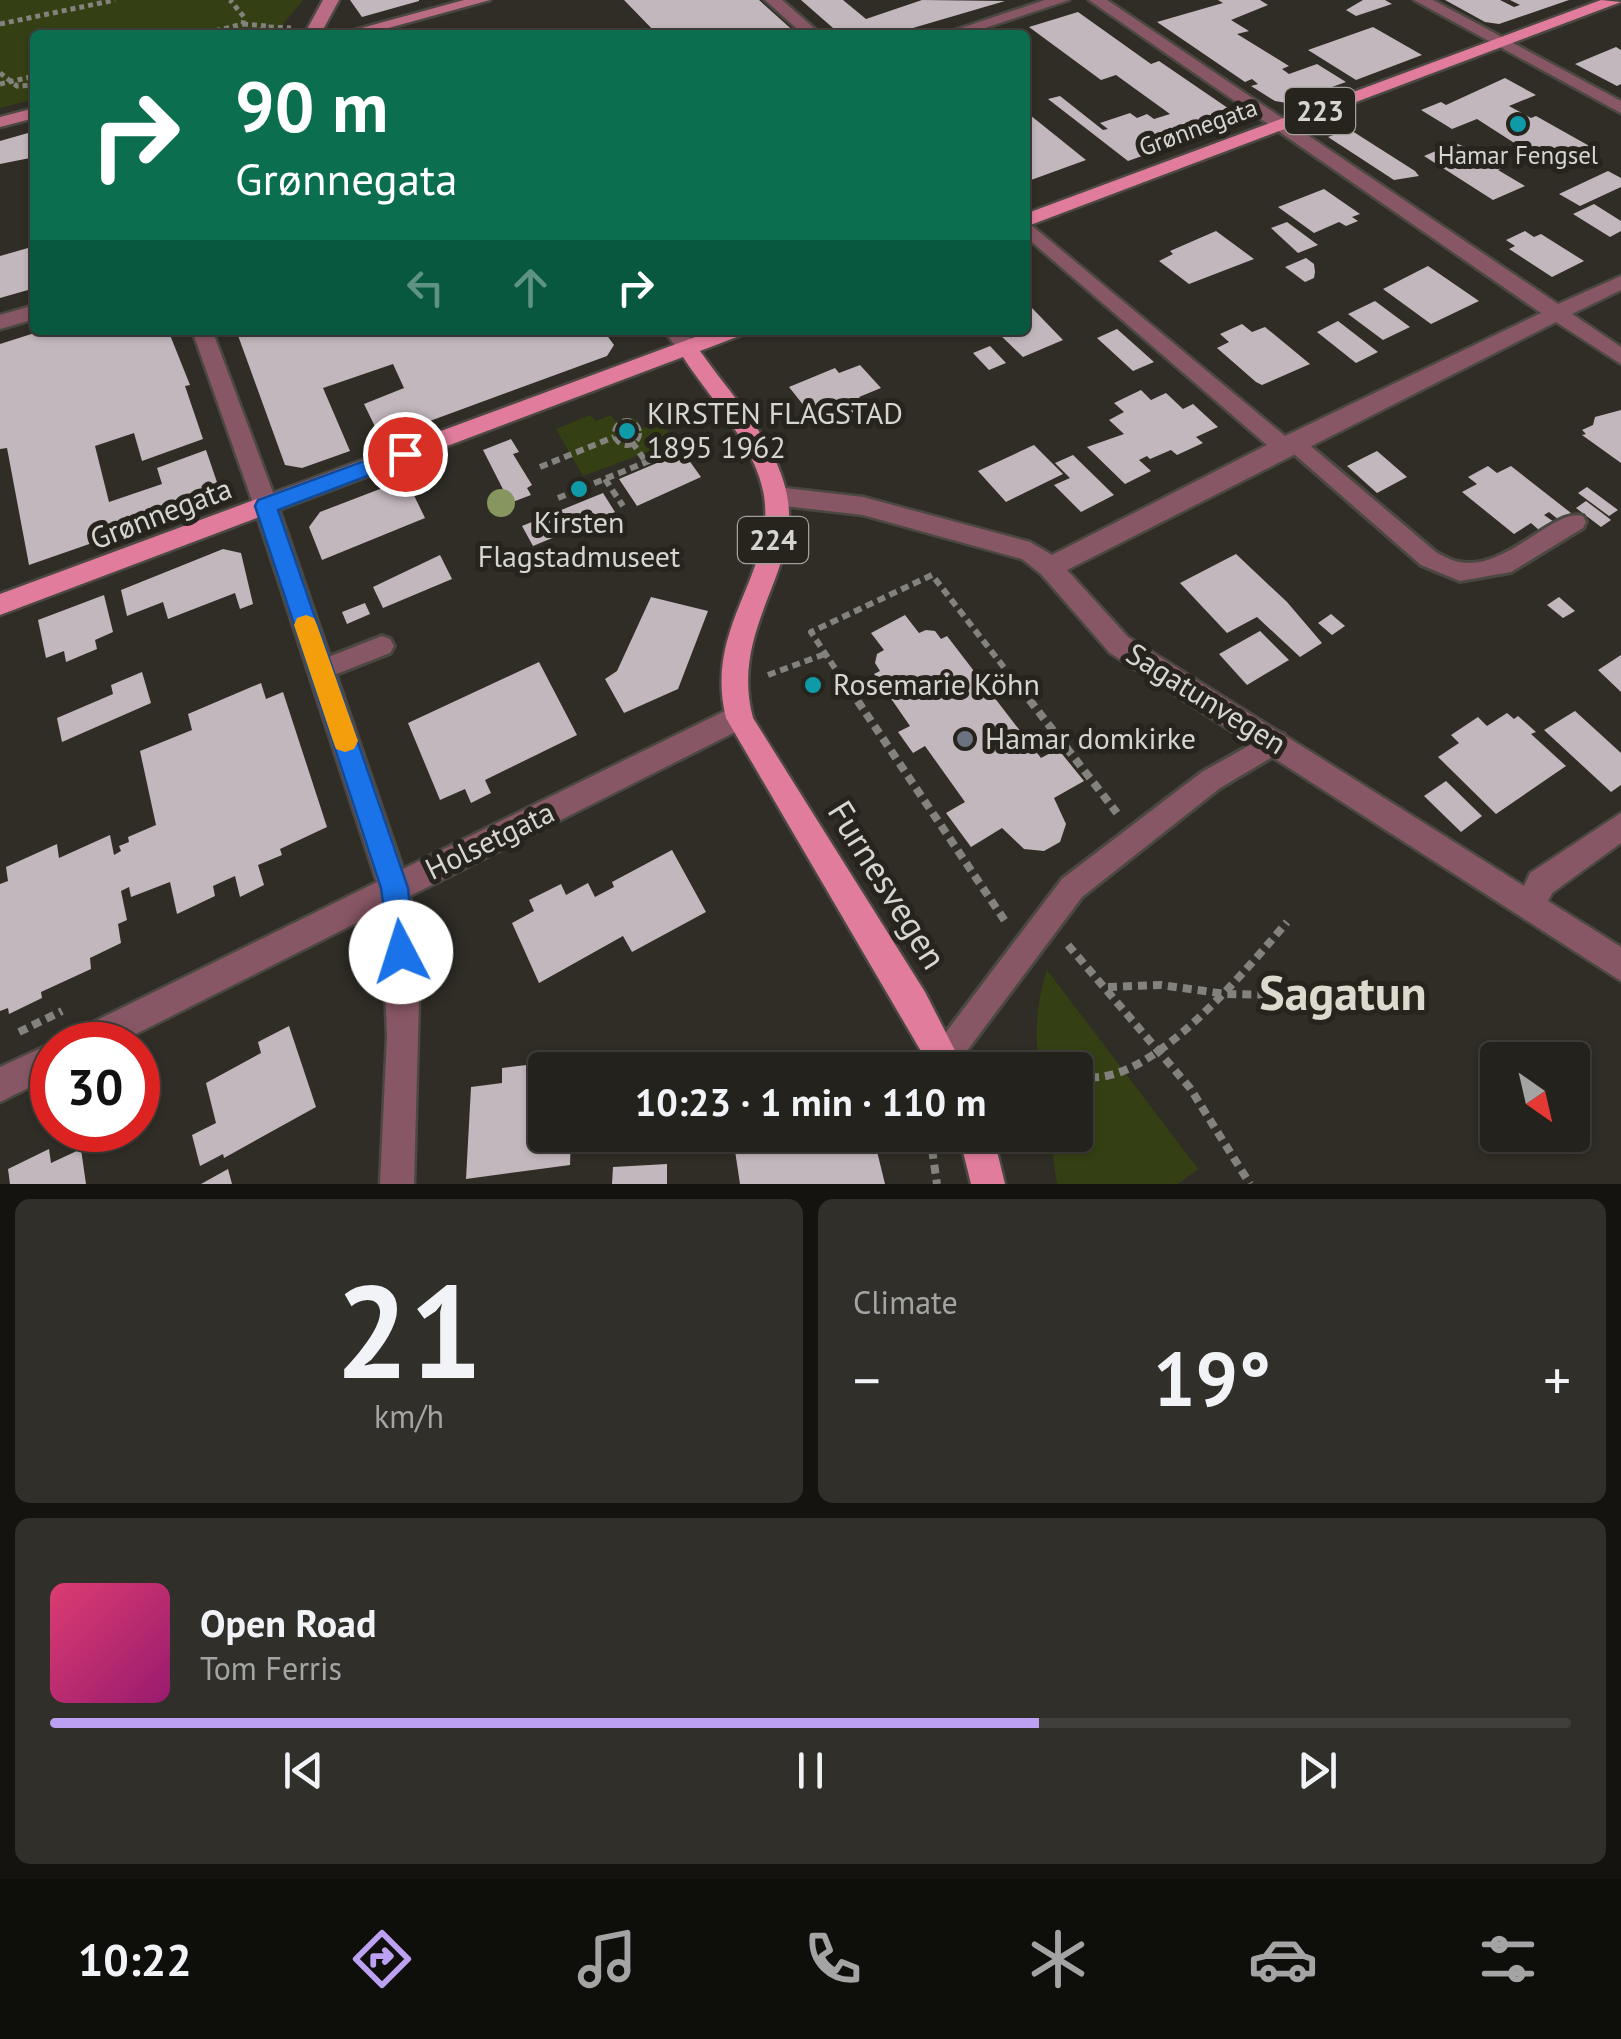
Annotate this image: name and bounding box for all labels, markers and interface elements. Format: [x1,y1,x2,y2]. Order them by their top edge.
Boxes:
text: 90 m [235,61,388,151]
icon: right [70,70,200,200]
road number: 223 [1285,88,1355,134]
street label: Grønnegata [1134,91,1262,163]
marker: Hamar Fengsel [1507,113,1529,135]
place label: Hamar Fengsel [1438,139,1599,171]
text: Grønnegata [235,149,458,207]
icon: left [398,260,453,315]
icon: ahead [503,260,558,315]
icon: right [608,260,663,315]
place label: KIRSTEN FLAGSTAD 1895 1962 [647,393,903,466]
pin [363,412,448,497]
marker: KIRSTEN FLAGSTAD 1895 1962 [616,420,638,442]
icon: arrive [378,427,433,482]
street label: Grønnegata [84,468,237,557]
marker: Kirsten Flagstadmuseet [568,478,590,500]
place label: Kirsten Flagstadmuseet [478,502,680,575]
road number: 224 [738,517,808,563]
street label: Sagatunvegen [1120,633,1294,762]
place label: Rosemarie Köhn [833,664,1040,703]
marker: Rosemarie Köhn [802,674,824,696]
place label: Hamar domkirke [985,718,1196,757]
marker: Hamar domkirke [954,728,976,750]
street label: Holsetgata [418,792,560,888]
street label: Furnesvegen [818,792,958,977]
position arrow [349,900,453,1004]
district label: Sagatun [1259,961,1427,1023]
speed limit sign: 30 [30,1022,160,1152]
north arrow [1480,1042,1590,1152]
map controls [1480,1042,1590,1152]
text: 10:23 · 1 min · 110 m [635,1077,986,1126]
text: 21 [335,1246,483,1414]
text: Climate [853,1281,958,1323]
text: 19° [1153,1330,1271,1427]
text: − [853,1344,881,1415]
text: + [1543,1344,1571,1415]
text: km/h [374,1395,444,1437]
text: Open Road [200,1598,376,1647]
text: Tom Ferris [200,1647,342,1689]
icon: previous [276,1743,331,1798]
icon: pause [783,1743,838,1798]
icon: next [1290,1743,1345,1798]
icon: directions [347,1924,417,1994]
icon: music [572,1924,642,1994]
icon: phone [798,1924,868,1994]
icon: climate [1023,1924,1093,1994]
icon: car [1248,1924,1318,1994]
icon: filters [1473,1924,1543,1994]
text: 10:22 [78,1930,192,1988]

